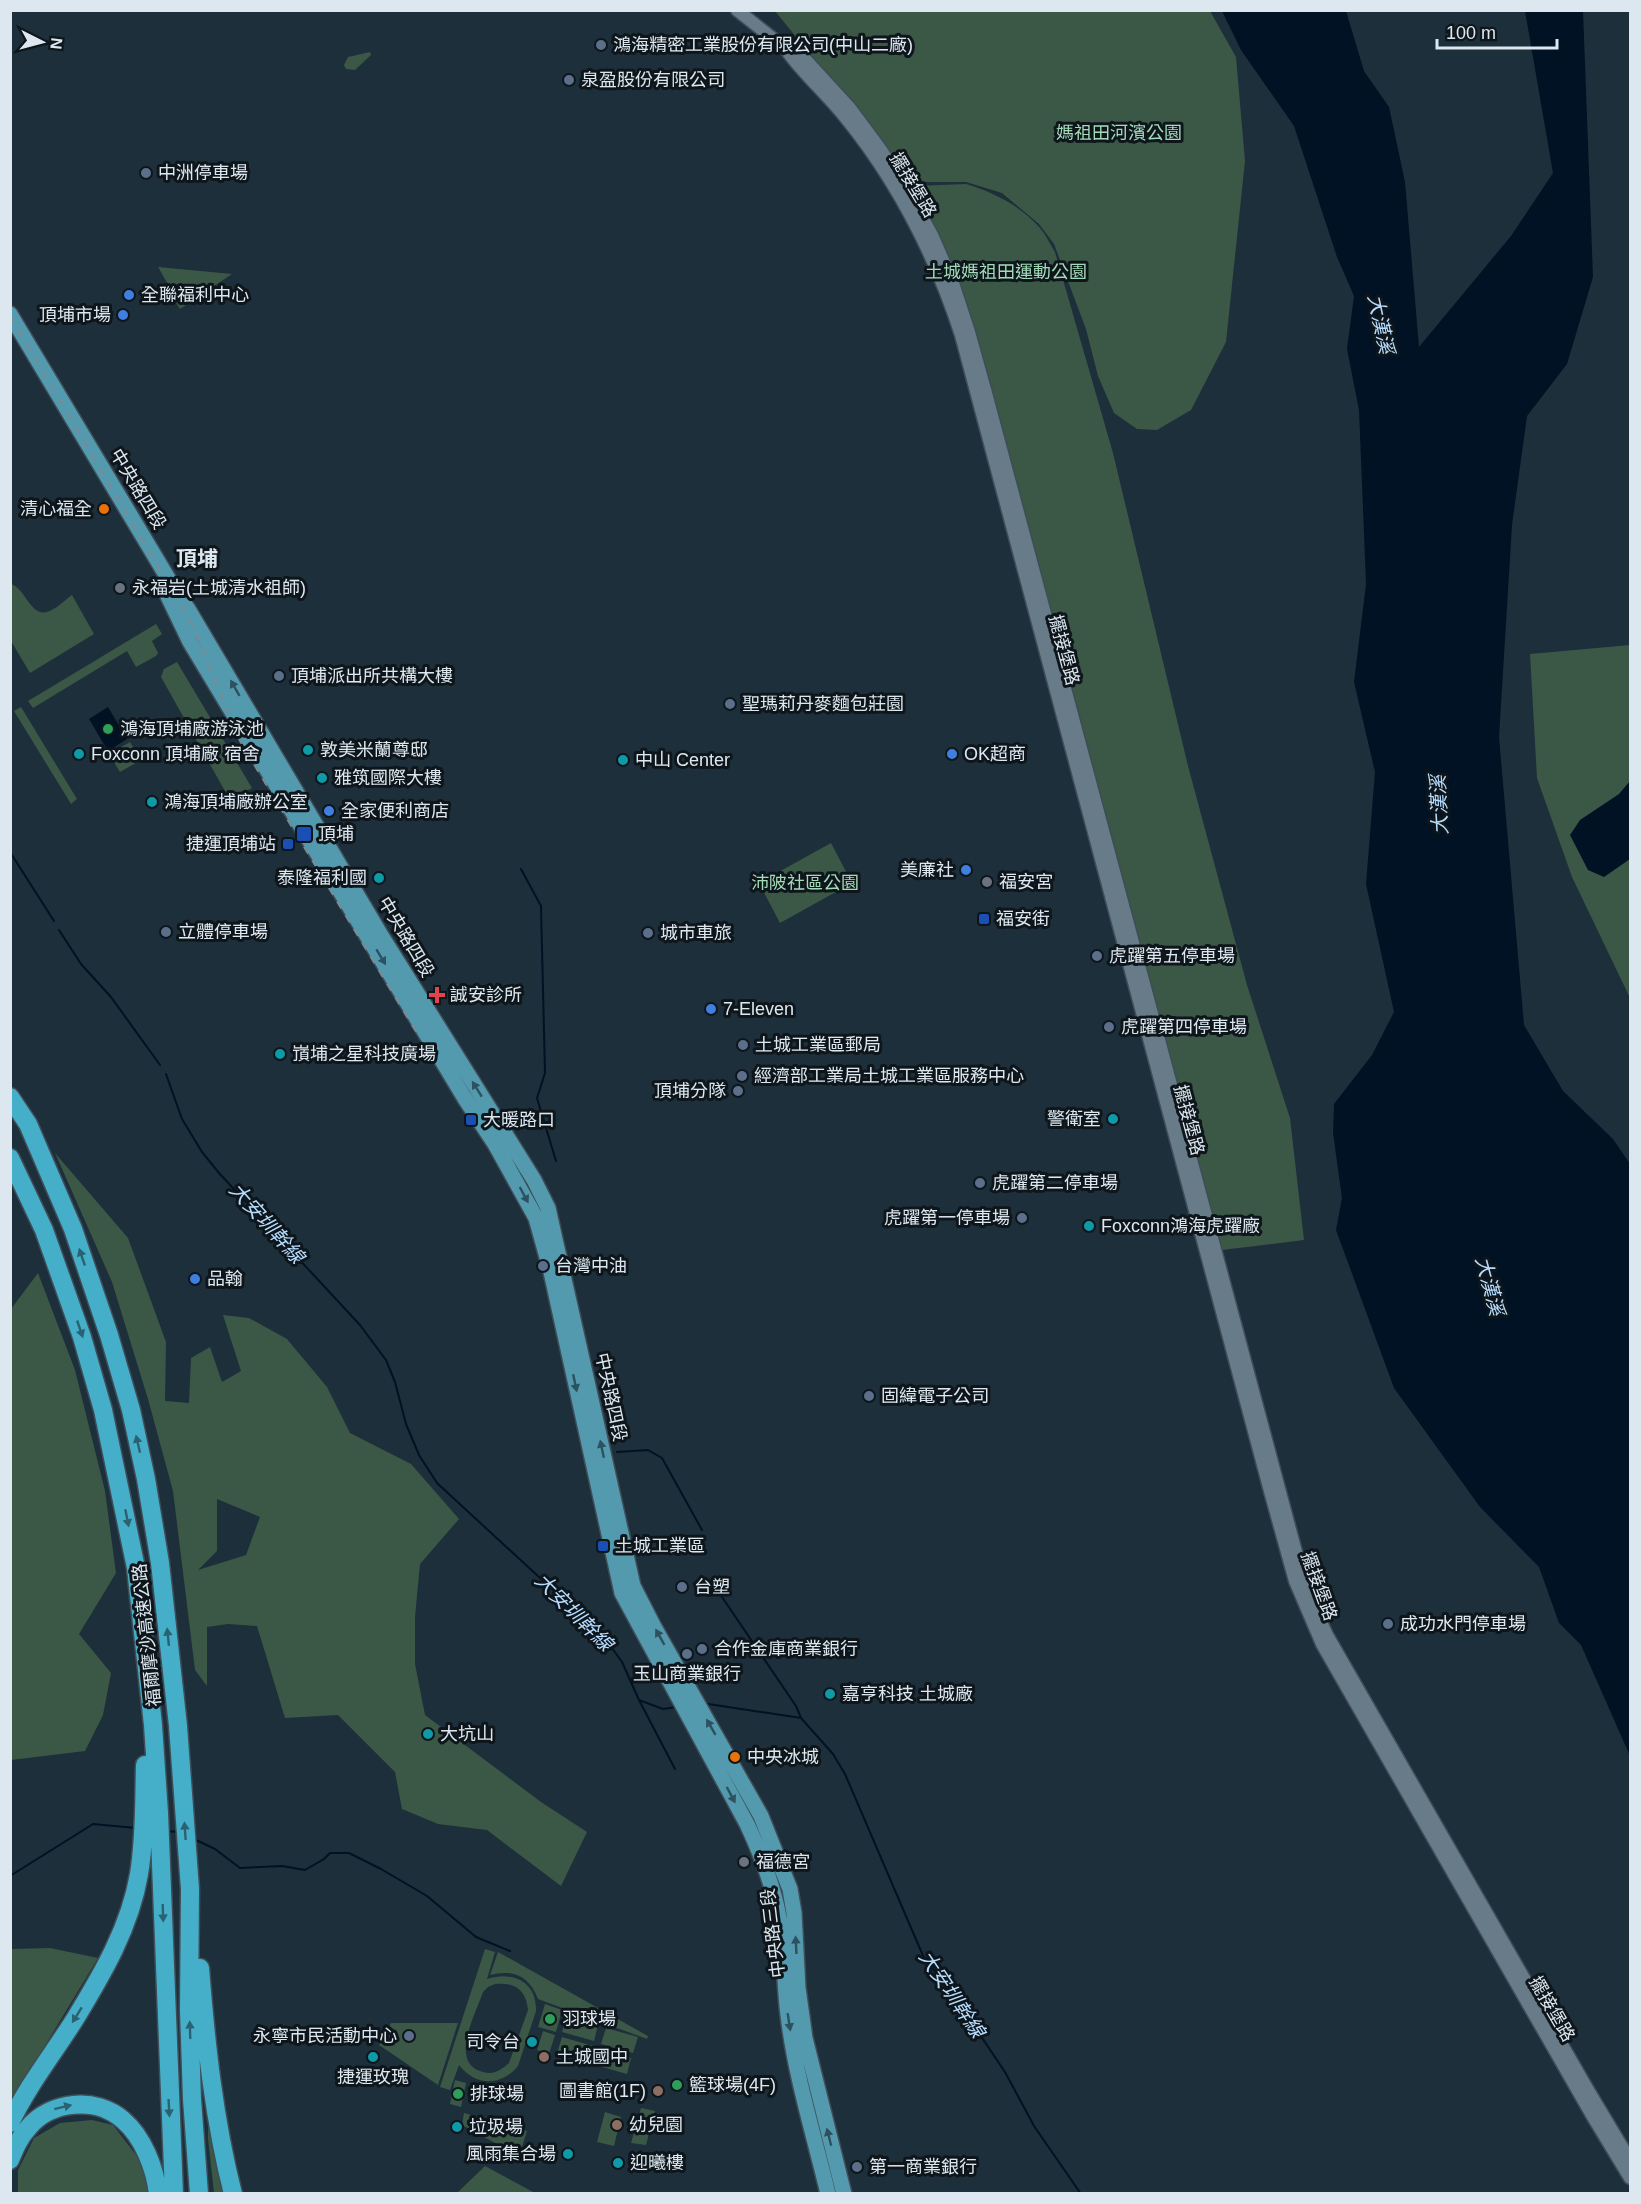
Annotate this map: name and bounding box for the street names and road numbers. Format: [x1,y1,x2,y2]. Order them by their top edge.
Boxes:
street label: 擺接堡路 [886,149,940,221]
street label: 中央路四段 [106,445,170,533]
street label: 擺接堡路 [1045,613,1083,687]
street label: 中央路四段 [374,893,438,981]
street label: 擺接堡路 [1170,1083,1208,1157]
street label: 中央路四段 [592,1351,630,1443]
street label: 擺接堡路 [1297,1549,1341,1623]
street label: 福爾摩沙高速公路 [130,1562,164,1708]
street label: 中央路三段 [758,1887,788,1979]
street label: 擺接堡路 [1525,1973,1579,2045]

